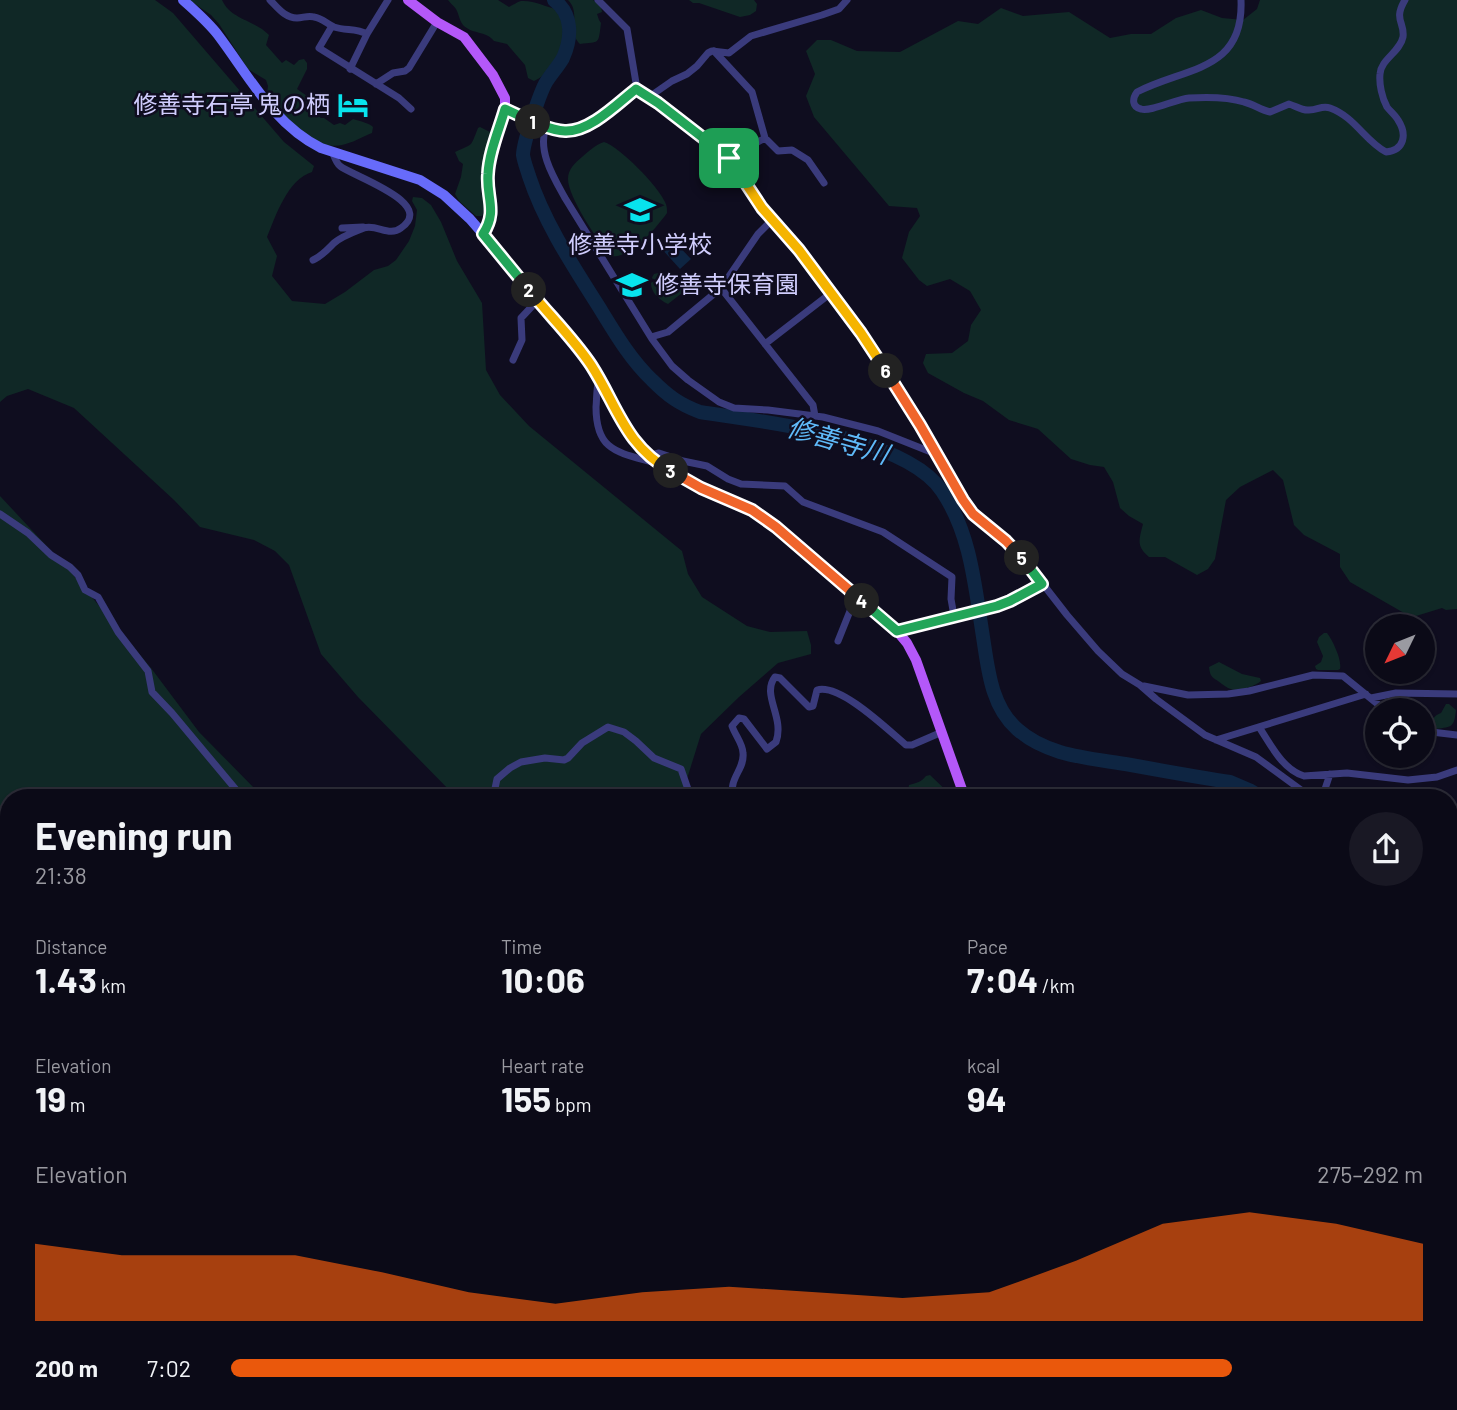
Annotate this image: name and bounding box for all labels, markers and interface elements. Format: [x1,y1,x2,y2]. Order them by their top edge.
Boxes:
hotel icon: 修善寺石亭 鬼の栖 [336,88,370,122]
place label: 修善寺石亭 鬼の栖 [133,89,330,118]
pin: 1 [516,104,550,140]
text: 1 [529,110,536,133]
pin [699,128,759,188]
icon: arrive [710,139,748,177]
school or university icon: 修善寺小学校 [623,193,657,227]
place label: 修善寺小学校 [568,229,712,258]
school or university icon: 修善寺保育園 [615,268,649,302]
place label: 修善寺保育園 [655,269,799,298]
pin: 2 [512,272,546,308]
text: 2 [523,278,534,301]
pin: 6 [868,354,903,388]
text: 6 [880,359,891,382]
water label: 修善寺川 [784,410,896,470]
pin: 3 [654,454,688,489]
text: 3 [665,459,676,482]
pin: 5 [1004,540,1040,576]
text: 5 [1016,546,1027,569]
pin: 4 [844,584,880,618]
text: 4 [856,589,867,612]
north arrow [1365,614,1435,684]
map controls [1365,614,1435,768]
button: locate [1365,698,1435,768]
text: Evening run [35,812,233,858]
button: share [1349,812,1423,886]
text: 21:38 [35,861,87,889]
text: Distance [35,935,107,958]
text: Time [501,935,542,958]
text: Pace [967,935,1008,958]
text: 1.43 [35,958,97,1000]
text: 10:06 [501,958,585,1000]
text: 7:04 [967,958,1038,1000]
text: km [97,974,126,997]
text: /km [1038,974,1075,997]
text: Elevation [35,1054,112,1077]
text: Heart rate [501,1054,584,1077]
text: kcal [967,1054,1000,1077]
text: 19 [35,1077,66,1119]
text: 155 [501,1077,551,1119]
text: 94 [967,1077,1007,1119]
text: m [66,1093,86,1116]
text: bpm [551,1093,592,1116]
text: Elevation [35,1160,128,1188]
text: 275–292 m [1317,1160,1423,1188]
text: 200 m [35,1354,98,1382]
text: 7:02 [147,1354,191,1382]

